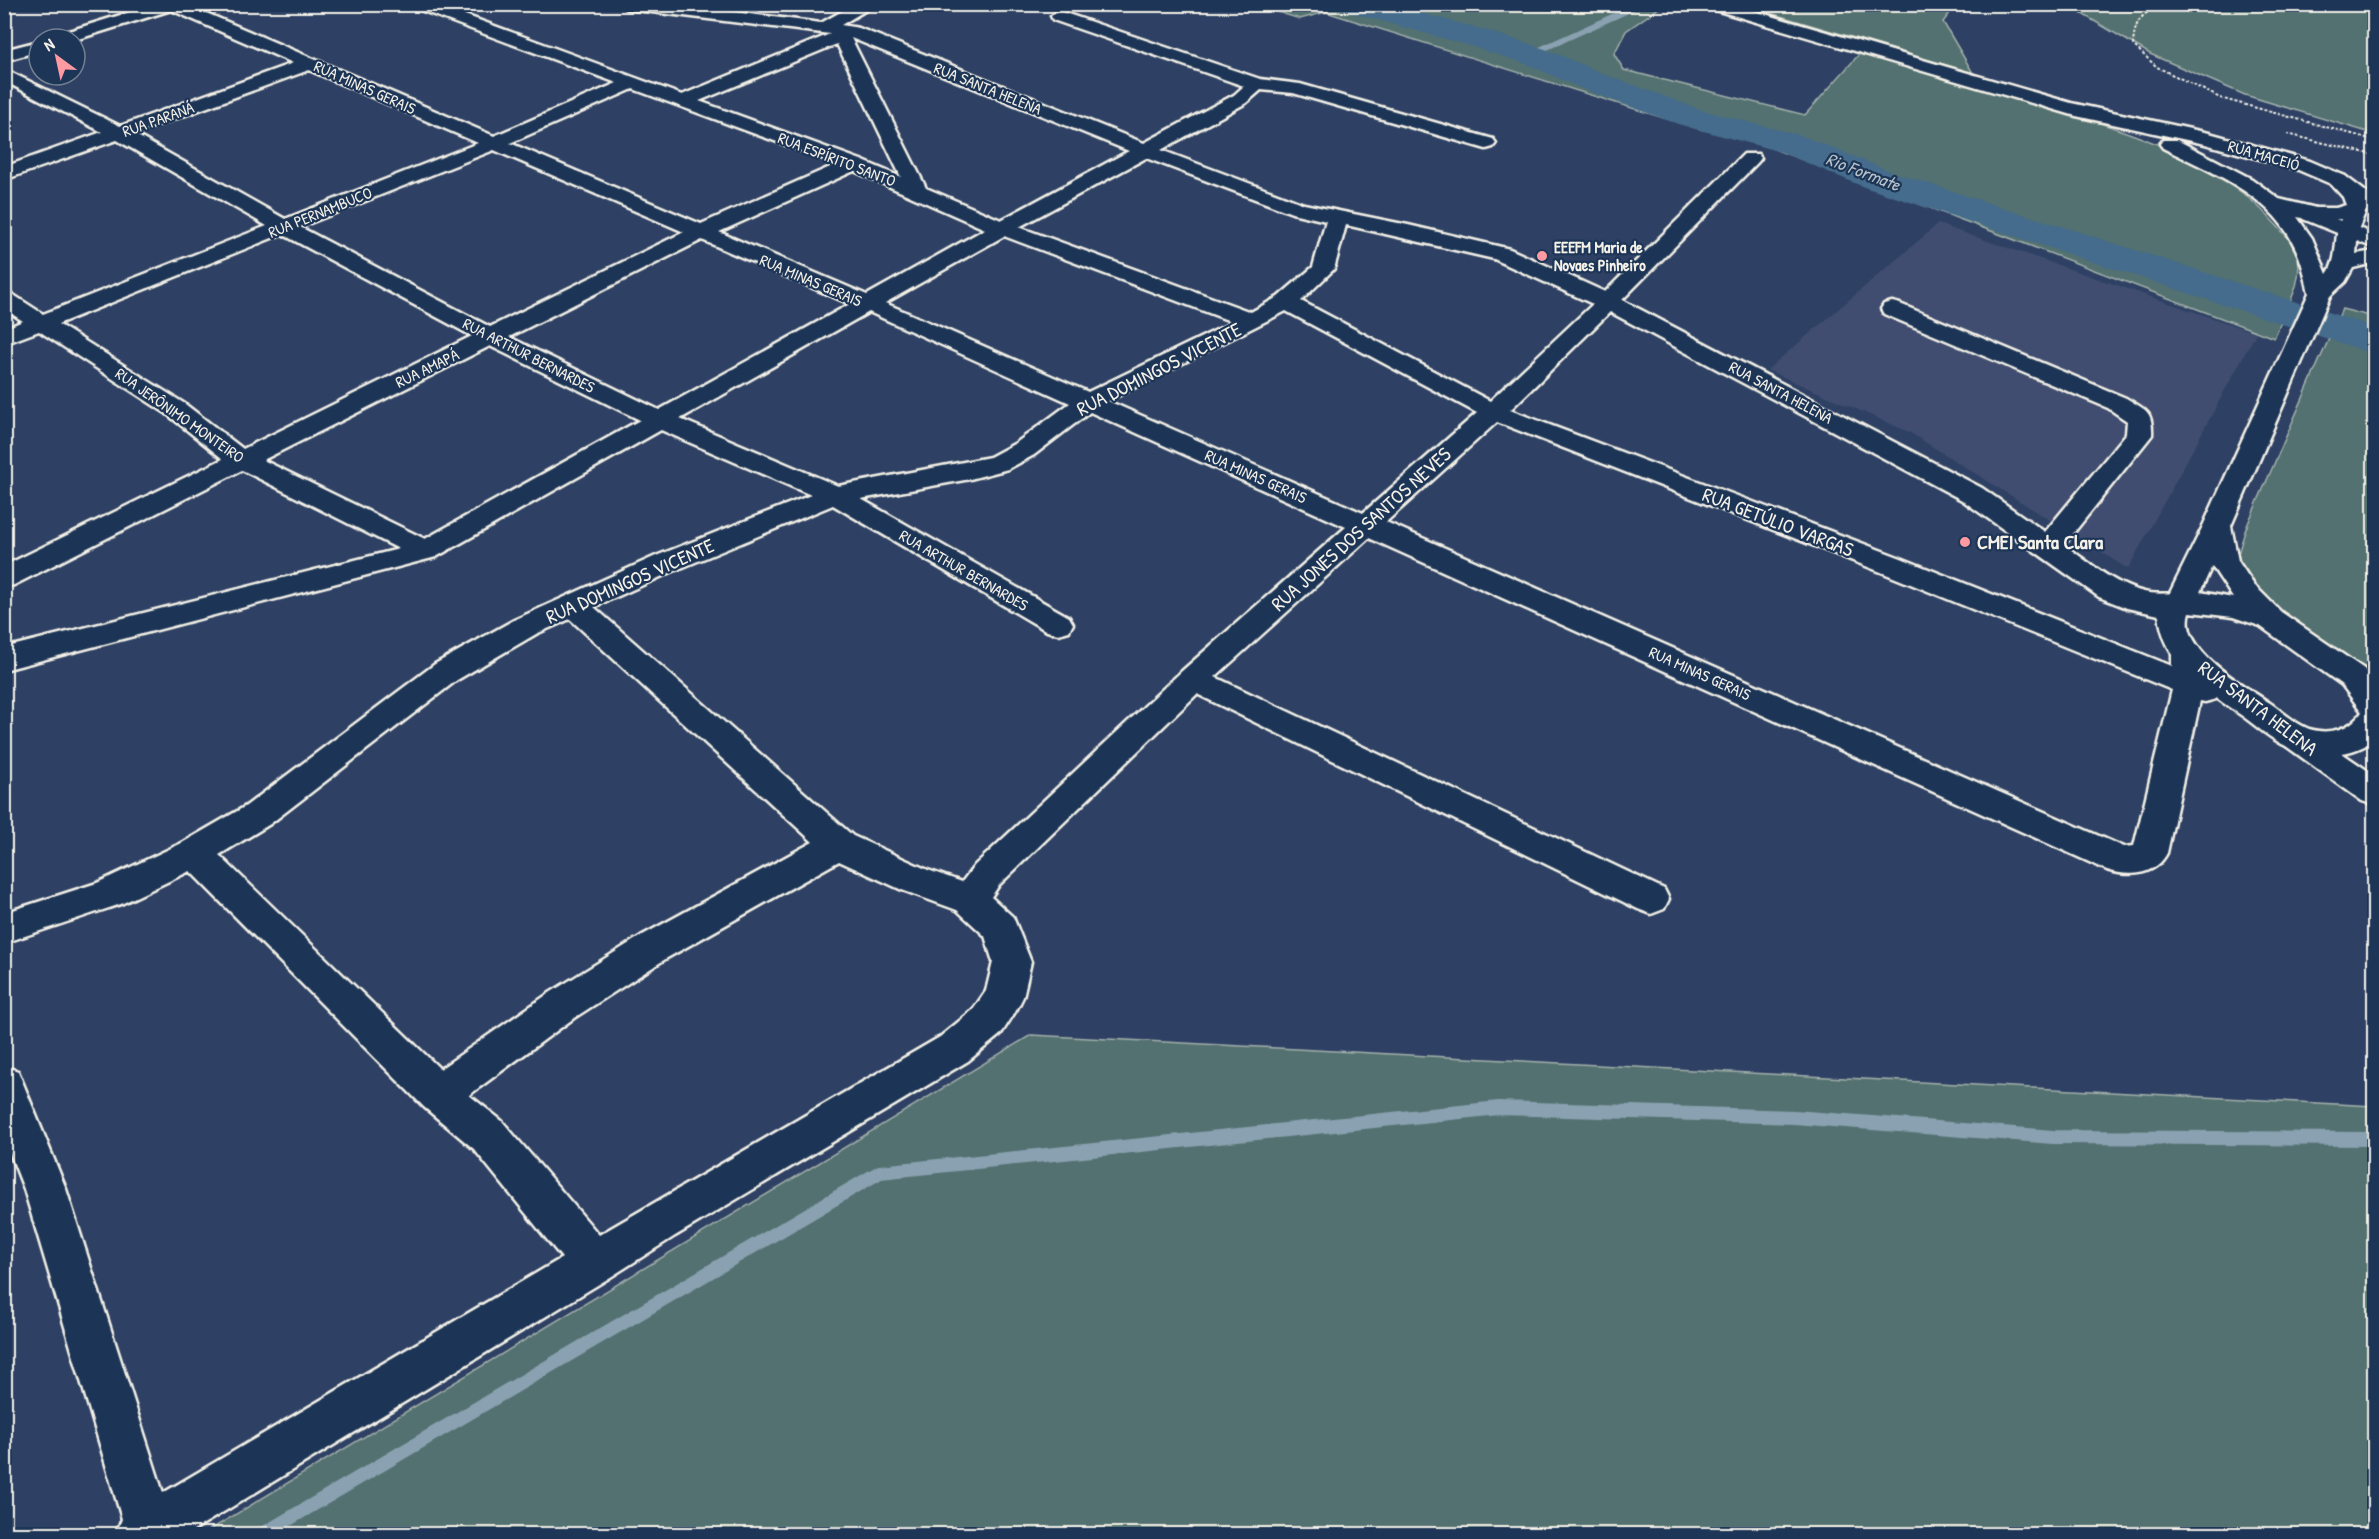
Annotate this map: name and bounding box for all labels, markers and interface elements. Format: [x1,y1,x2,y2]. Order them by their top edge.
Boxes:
north arrow [27,27,87,87]
text: N [39,33,59,56]
street label: RUA MINAS GERAIS [311,55,420,120]
street label: RUA SANTA HELENA [931,56,1045,120]
street label: RUA PARANÁ [119,96,197,142]
street label: RUA ESPÍRITO SANTO [775,126,899,192]
street label: RUA MACEIÓ [2226,134,2302,176]
water label: Rio Formate [1823,146,1904,197]
street label: RUA PERNAMBUCO [265,181,375,243]
place label: EEEFM Maria de Novaes Pinheiro [1554,236,1646,276]
street label: RUA MINAS GERAIS [756,249,866,312]
marker: EEEFM Maria de Novaes Pinheiro [1535,249,1549,263]
street label: RUA ARTHUR BERNARDES [459,312,599,398]
street label: RUA DOMINGOS VICENTE [1072,315,1246,422]
street label: RUA AMAPÁ [392,343,463,393]
street label: RUA SANTA HELENA [1725,356,1837,429]
street label: RUA JERÔNIMO MONTEIRO [111,362,249,468]
street label: RUA JONES DOS SANTOS NEVES [1265,441,1456,617]
street label: RUA MINAS GERAIS [1202,444,1311,509]
street label: RUA GETÚLIO VARGAS [1699,480,1858,563]
street label: RUA ARTHUR BERNARDES [896,524,1033,616]
place label: CMEI Santa Clara [1977,528,2103,555]
street label: RUA DOMINGOS VICENTE [541,531,718,630]
marker: CMEI Santa Clara [1958,535,1972,549]
street label: RUA MINAS GERAIS [1646,641,1755,706]
street label: RUA SANTA HELENA [2193,654,2324,761]

